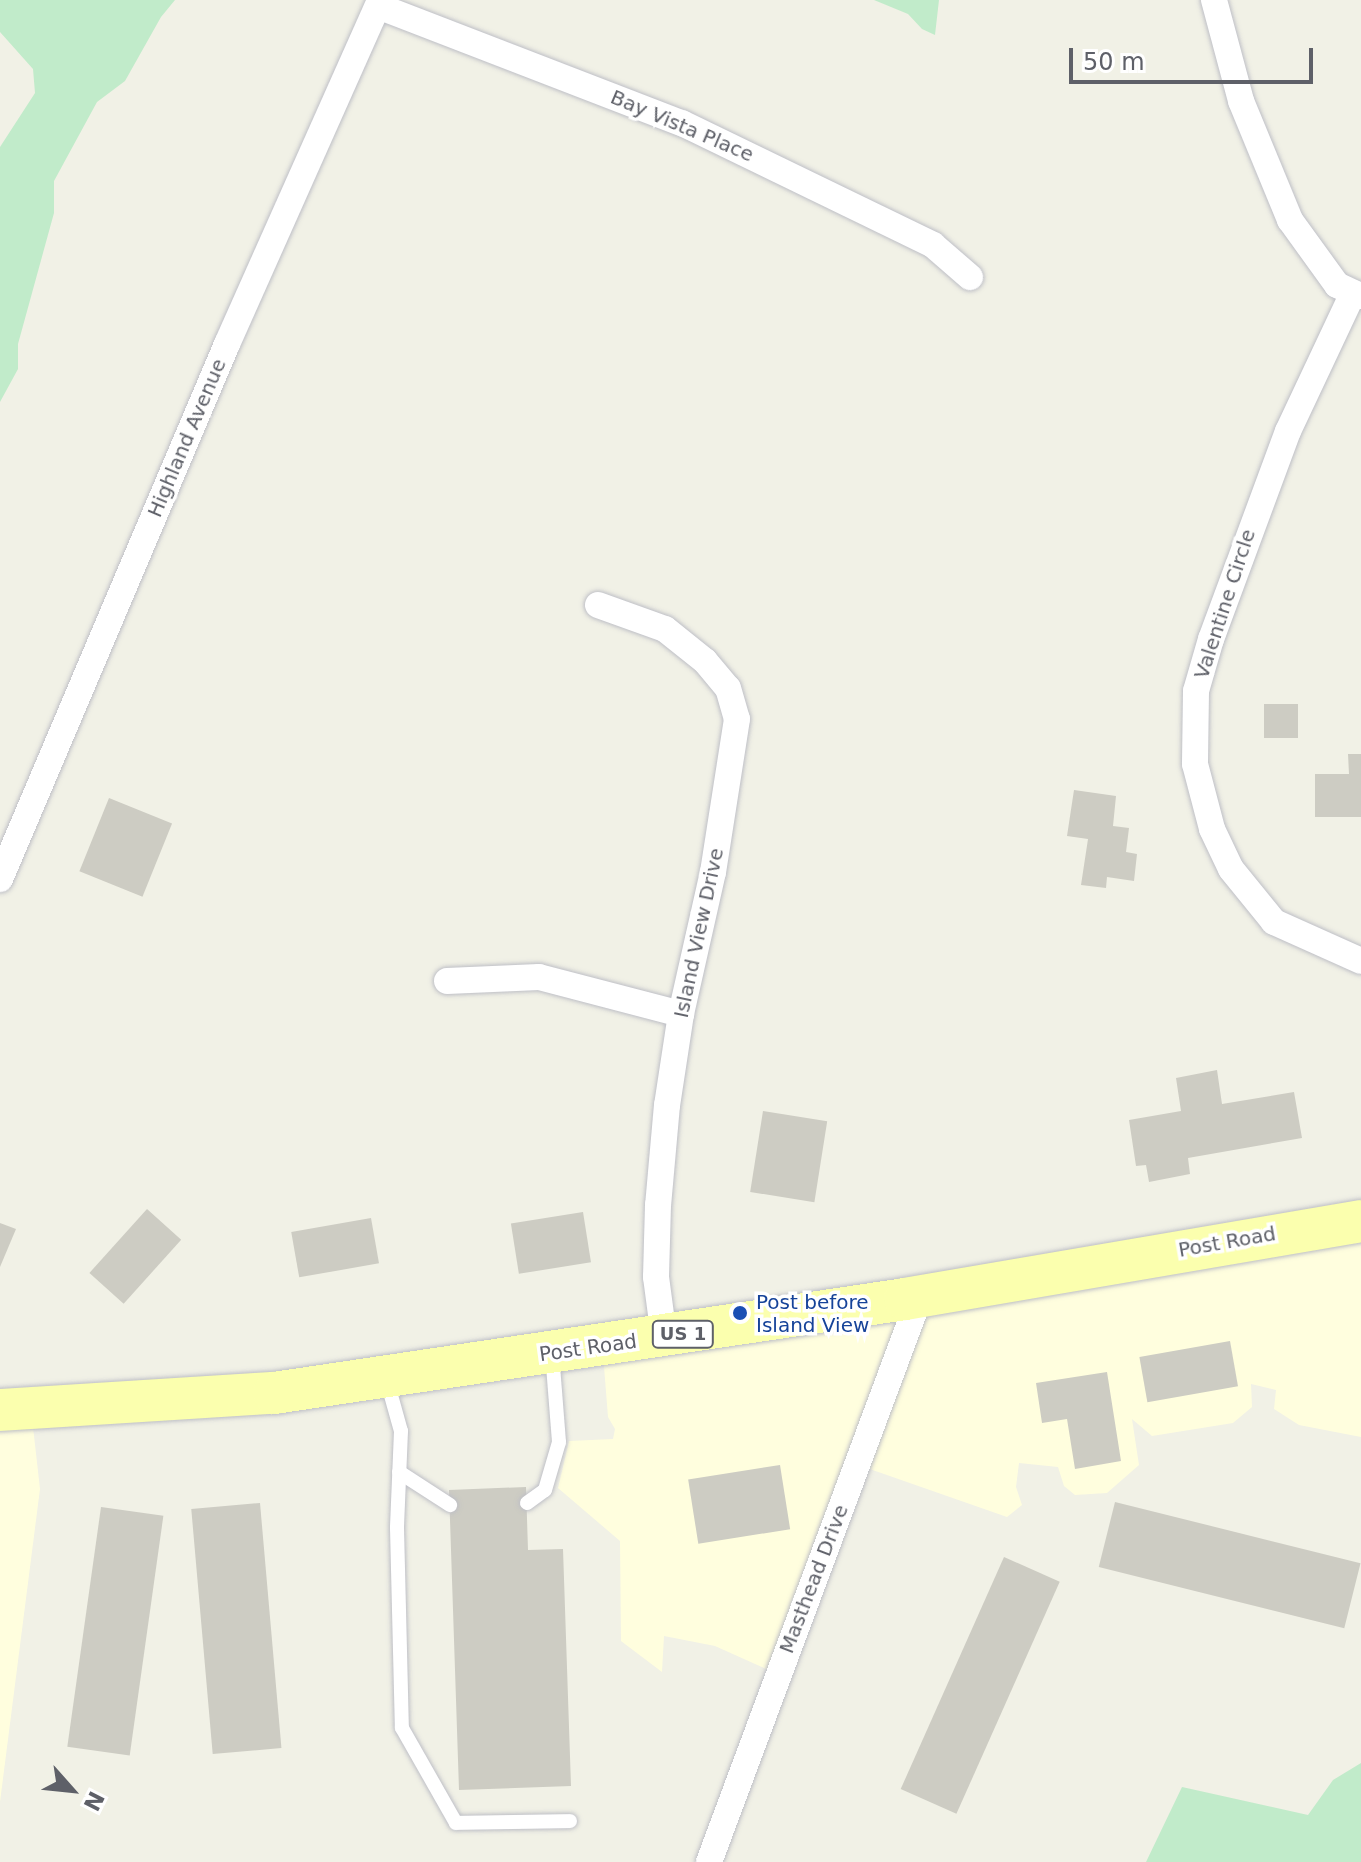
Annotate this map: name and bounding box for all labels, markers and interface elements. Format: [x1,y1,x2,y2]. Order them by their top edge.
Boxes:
scale bar [1073,32,1317,82]
text: 50 m [1083,48,1145,76]
street label: Bay Vista Place [607,85,757,167]
street label: Highland Avenue [143,355,231,521]
street label: Valentine Circle [1190,526,1260,682]
street label: Island View Drive [669,846,729,1020]
street label: Post Road [1176,1222,1278,1262]
place label: Post before Island View [756,1290,869,1337]
marker: Post before Island View [731,1304,749,1322]
road number: US 1 [651,1320,715,1348]
street label: Post Road [538,1329,638,1367]
street label: Masthead Drive [775,1501,853,1657]
north arrow [32,1750,112,1830]
text: N [79,1787,109,1815]

